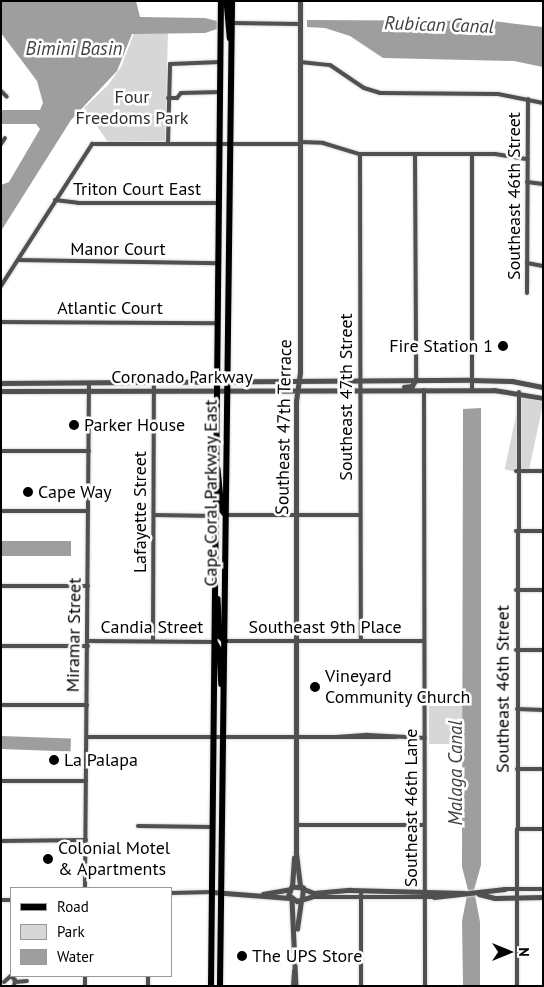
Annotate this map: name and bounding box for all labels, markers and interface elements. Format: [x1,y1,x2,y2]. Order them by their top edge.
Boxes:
water label: Rubican Canal [384,12,494,38]
water label: Bimini Basin [25,38,123,60]
park label: Four Freedoms Park [76,87,188,130]
street label: Southeast 46th Street [503,112,525,280]
street label: Triton Court East [73,178,201,200]
street label: Manor Court [70,238,166,260]
street label: Atlantic Court [57,297,163,319]
street label: Southeast 47th Street [335,313,357,481]
place label: Fire Station 1 [389,335,493,357]
street label: Southeast 47th Terrace [272,339,296,515]
marker: Fire Station 1 [497,340,509,352]
street label: Coronado Parkway [111,366,253,388]
street label: Cape Coral Parkway East [200,399,222,587]
place label: Parker House [84,414,185,436]
marker: Parker House [68,419,80,431]
street label: Lafayette Street [129,451,151,573]
place label: Cape Way [38,481,112,503]
marker: Cape Way [22,486,34,498]
street label: Miramar Street [62,578,86,692]
street label: Southeast 46th Street [492,605,514,773]
street label: Candia Street [101,616,203,638]
street label: Southeast 9th Place [248,616,402,638]
place label: Vineyard Community Church [325,666,471,709]
marker: Vineyard Community Church [309,681,321,693]
water label: Malaga Canal [445,720,467,826]
street label: Southeast 46th Lane [400,729,422,887]
place label: La Palapa [64,749,138,771]
marker: La Palapa [48,754,60,766]
place label: Colonial Motel & Apartments [58,838,170,881]
marker: Colonial Motel & Apartments [42,853,54,865]
legend [10,887,172,977]
text: Road [57,897,89,916]
text: Park [57,922,85,941]
north arrow [484,927,534,977]
place label: The UPS Store [252,945,362,967]
text: Water [57,947,94,966]
text: N [515,947,533,957]
marker: The UPS Store [236,950,248,962]

